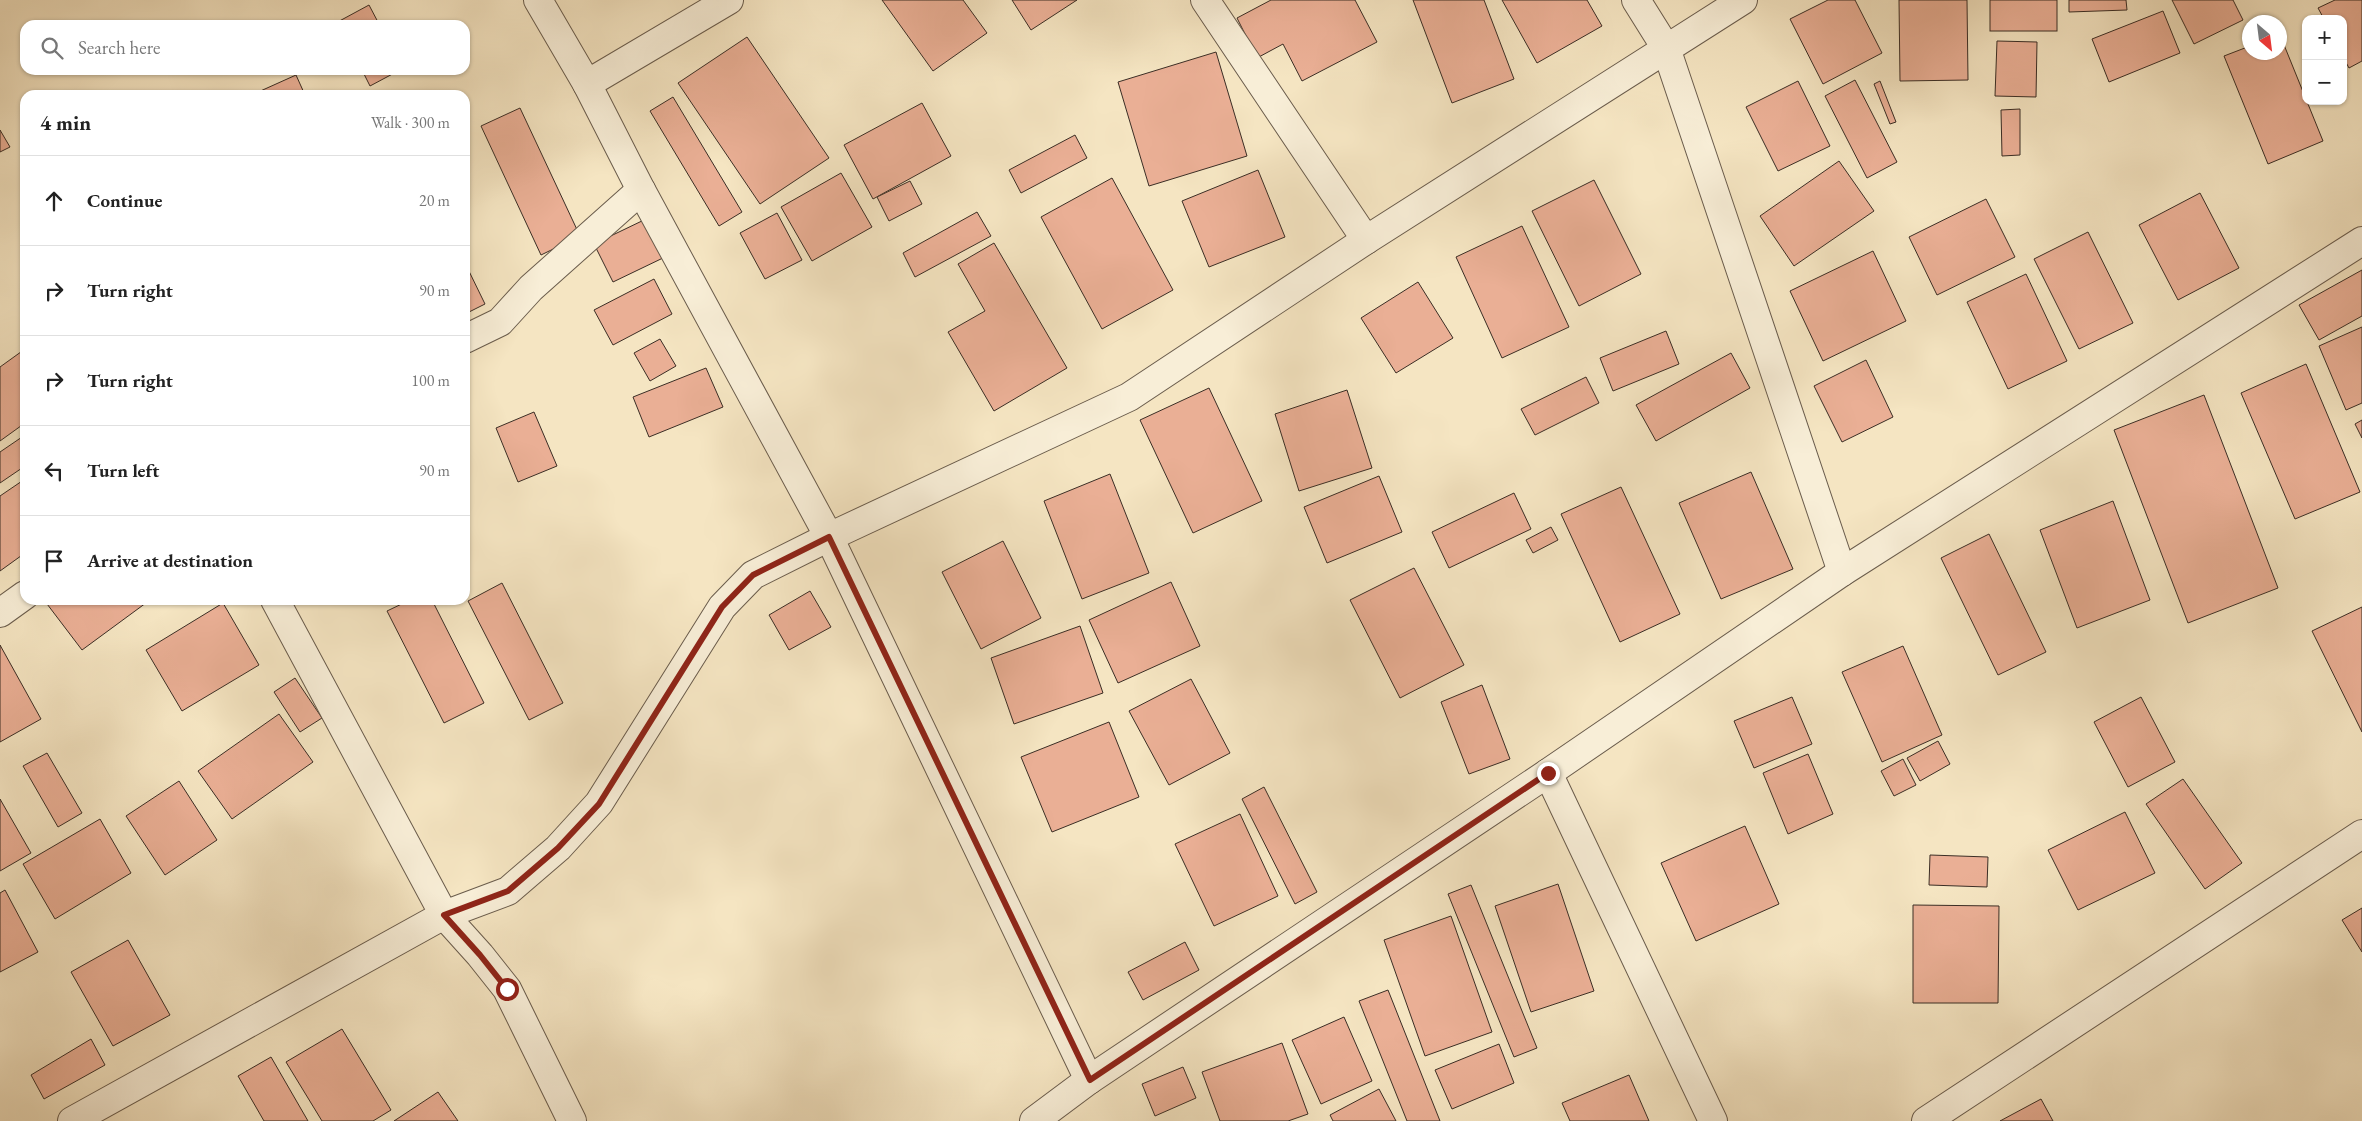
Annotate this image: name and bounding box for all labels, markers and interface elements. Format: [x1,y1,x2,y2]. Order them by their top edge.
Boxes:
north arrow [2242,15,2287,60]
map controls [2302,15,2347,105]
button: + [2302,15,2347,60]
search box [20,20,470,75]
icon: search [38,34,66,62]
text: Search here [78,35,160,60]
button: − [2302,60,2347,105]
text: 4 min [40,109,91,136]
text: Walk · 300 m [371,112,450,133]
icon: ahead [40,187,68,215]
text: Continue [87,188,162,213]
text: 20 m [419,190,450,211]
icon: right [40,277,68,305]
text: Turn right [87,278,173,303]
text: 90 m [419,280,450,301]
icon: right [40,367,68,395]
text: Turn right [87,368,173,393]
text: 100 m [411,370,450,391]
icon: left [40,457,68,485]
text: Turn left [87,458,159,483]
text: 90 m [419,460,450,481]
icon: arrive [40,547,68,575]
text: Arrive at destination [87,548,253,573]
route end [1537,762,1560,785]
route start [496,978,519,1001]

